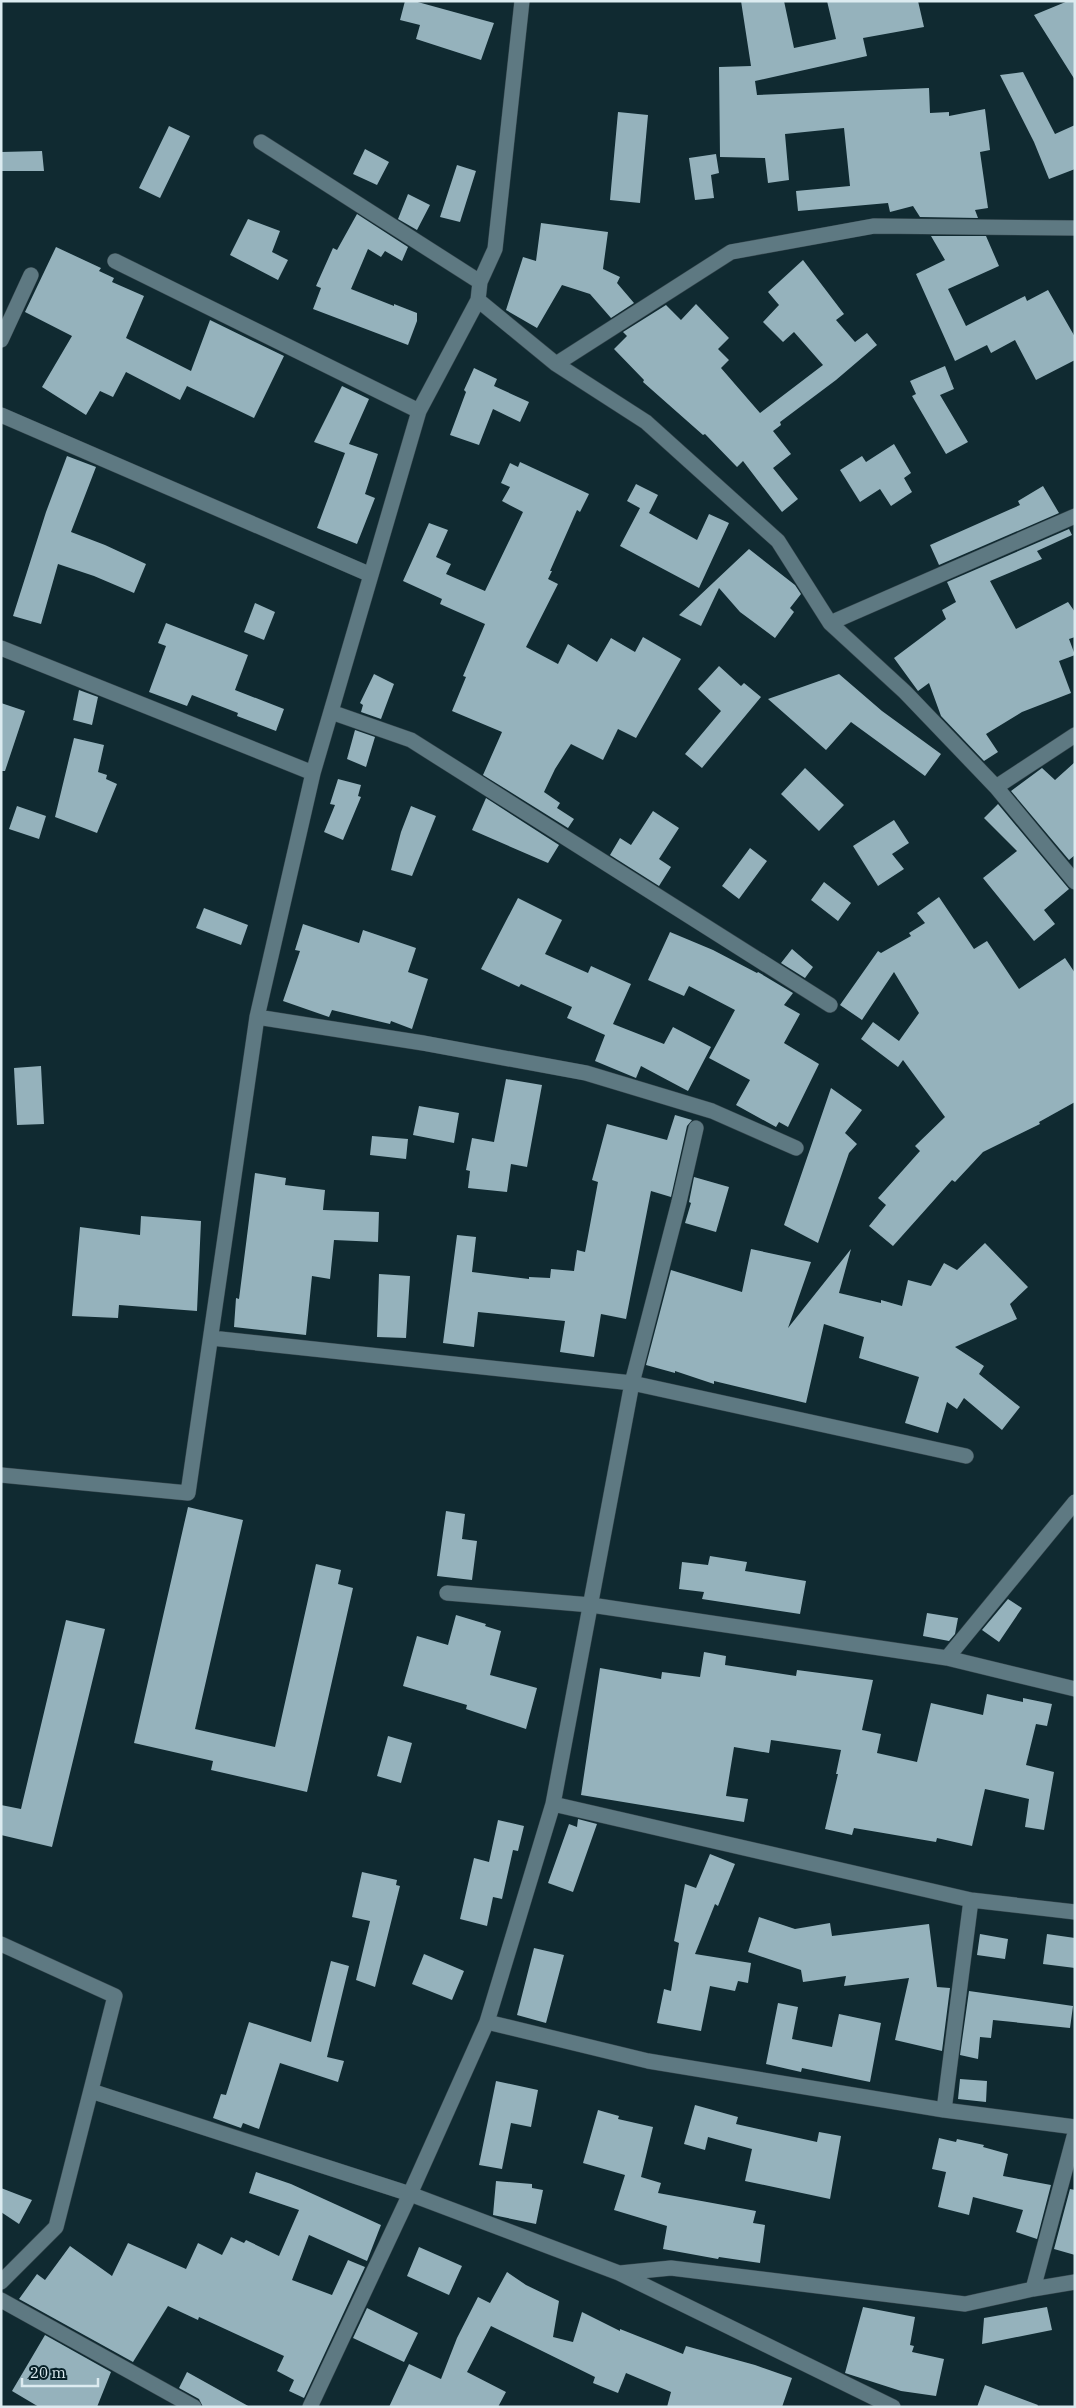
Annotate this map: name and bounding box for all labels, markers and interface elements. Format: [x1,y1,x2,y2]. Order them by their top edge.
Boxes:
scale bar [22,2356,99,2388]
text: 20 m [30,2363,66,2382]

